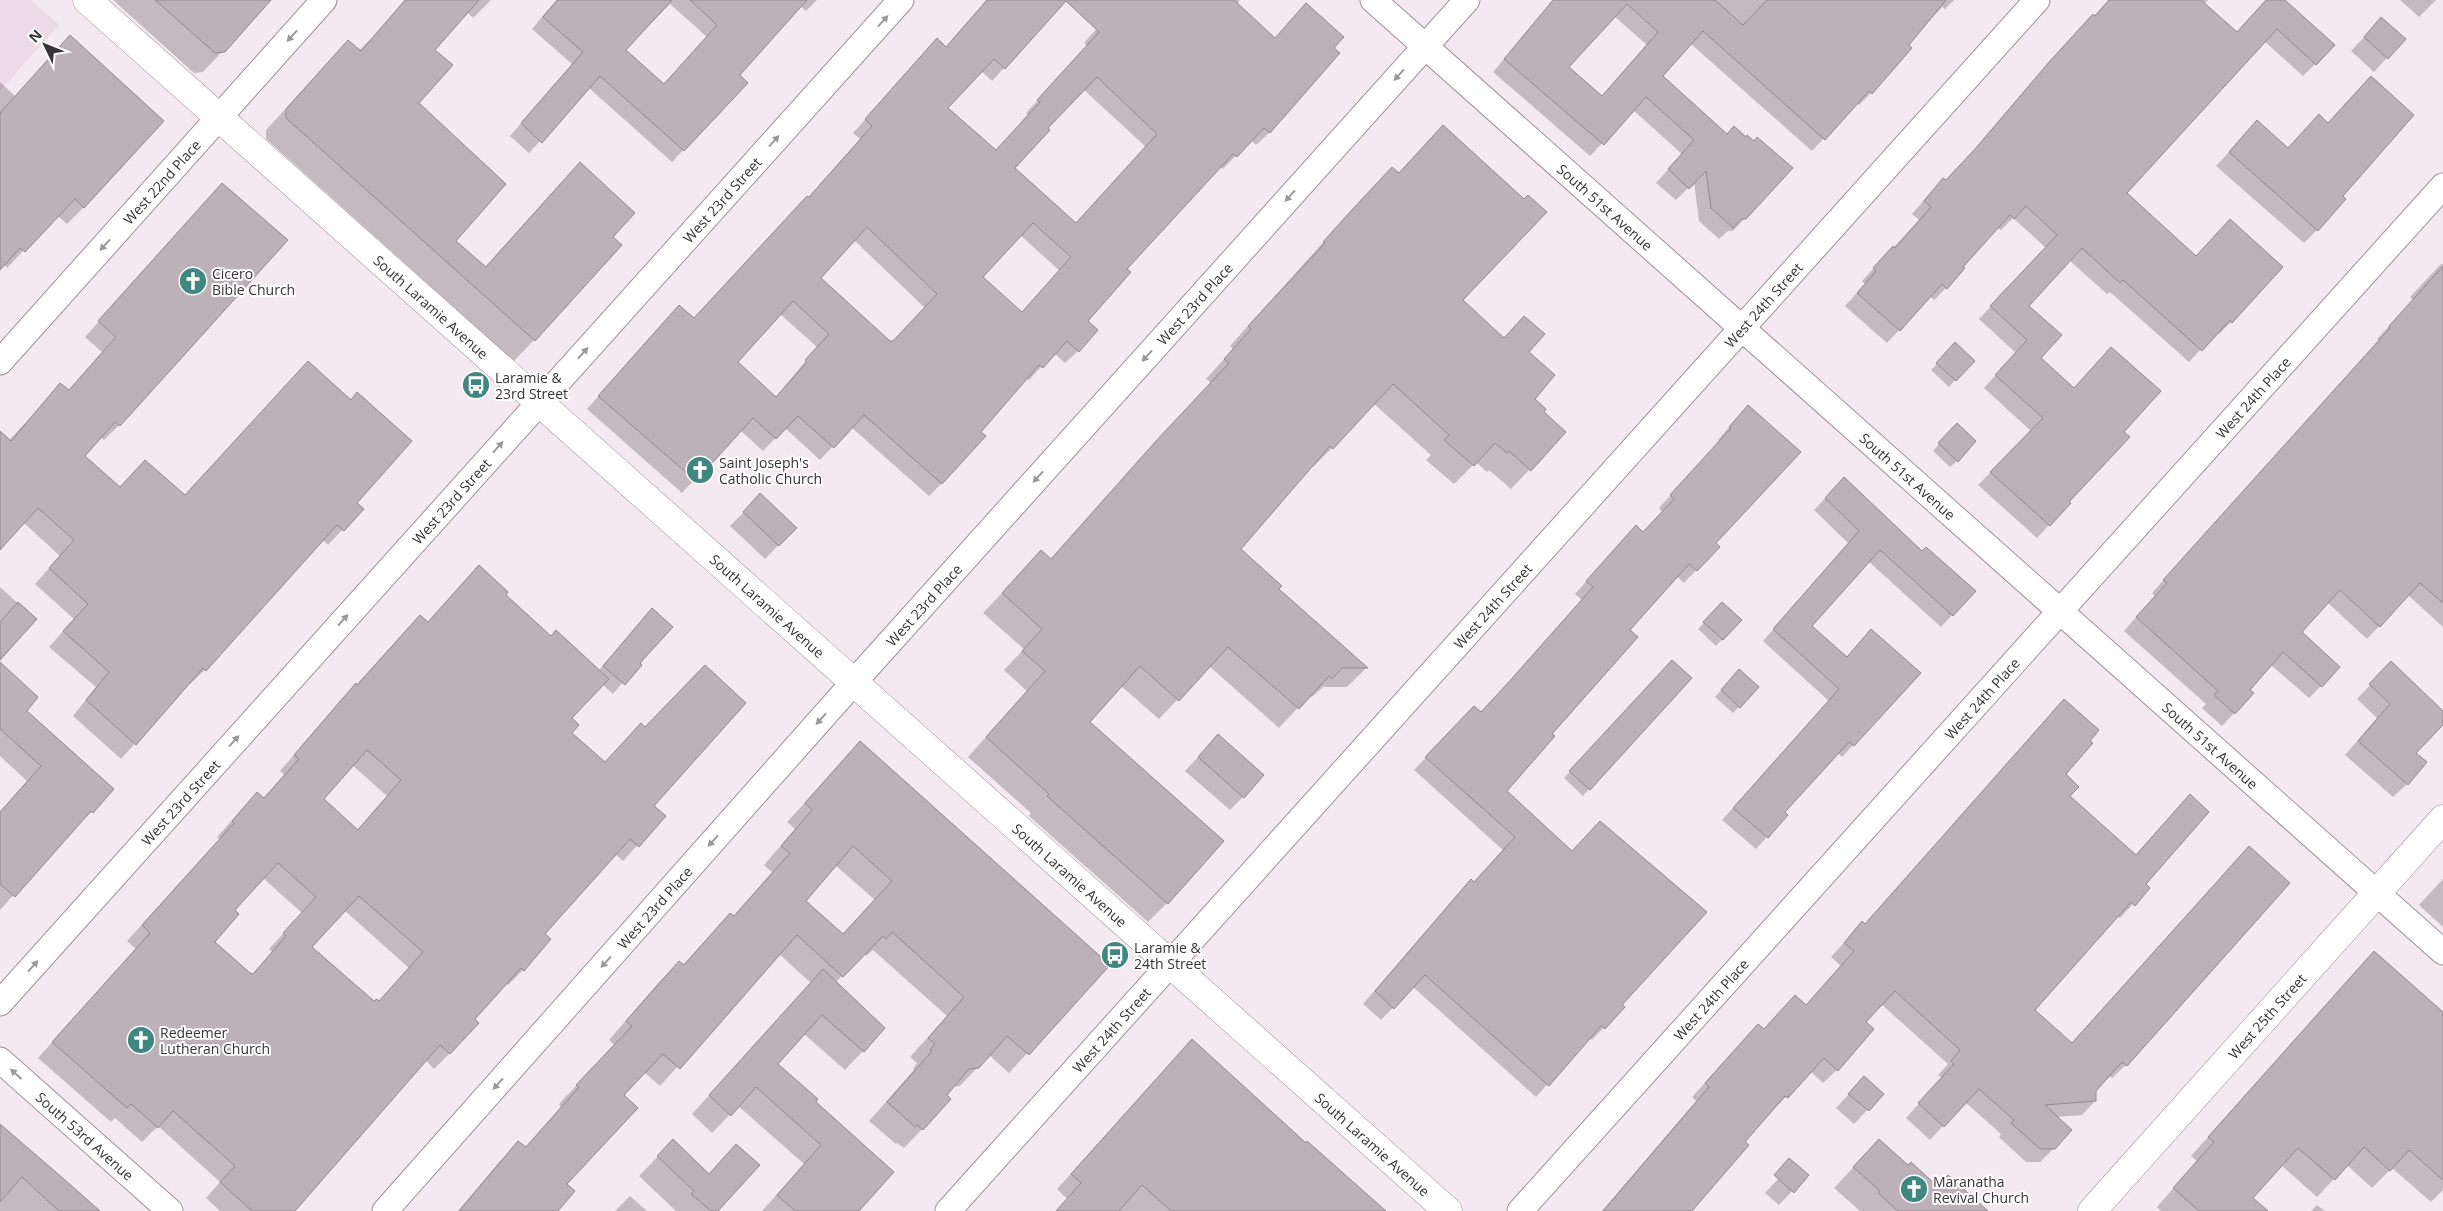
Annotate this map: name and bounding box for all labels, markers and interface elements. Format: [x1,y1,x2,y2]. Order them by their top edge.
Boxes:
one-way arrow [877,15,889,27]
north arrow [20,20,70,70]
text: N [24,25,46,46]
one-way arrow [286,30,298,42]
one-way arrow [1393,69,1405,81]
street label: West 22nd Place [119,135,204,228]
one-way arrow [768,136,780,148]
street label: West 23rd Street [678,153,765,247]
street label: South 51st Avenue [1553,159,1657,254]
one-way arrow [1284,190,1296,202]
one-way arrow [99,238,111,250]
street label: South Laramie Avenue [370,250,493,363]
street label: West 23rd Place [1152,258,1236,349]
street label: West 24th Street [1720,258,1806,351]
place label: Cicero Bible Church [212,264,295,299]
church icon: Cicero Bible Church [178,266,208,296]
one-way arrow [577,347,589,359]
one-way arrow [1141,350,1152,363]
street label: West 24th Place [2211,352,2295,442]
place label: Laramie & 23rd Street [495,368,568,403]
bus stop icon: Laramie & 23rd Street [461,370,491,400]
street label: South 51st Avenue [1856,428,1960,524]
one-way arrow [492,442,504,454]
place label: Saint Joseph's Catholic Church [719,453,822,488]
street label: West 23rd Street [407,454,495,548]
church icon: Saint Joseph's Catholic Church [685,455,715,485]
one-way arrow [1032,471,1044,483]
street label: South Laramie Avenue [706,549,829,662]
street label: West 23rd Place [882,559,966,650]
street label: West 24th Street [1449,559,1536,652]
one-way arrow [337,615,349,627]
street label: West 24th Place [1940,653,2024,743]
street label: South 51st Avenue [2159,697,2263,793]
one-way arrow [816,712,827,725]
one-way arrow [229,735,240,748]
street label: West 23rd Street [137,755,224,849]
street label: South Laramie Avenue [1009,819,1132,931]
one-way arrow [708,834,719,847]
street label: West 23rd Place [613,862,696,953]
place label: Laramie & 24th Street [1134,938,1206,973]
bus stop icon: Laramie & 24th Street [1100,940,1130,970]
street label: West 24th Place [1669,954,1753,1044]
one-way arrow [600,956,611,969]
one-way arrow [27,960,38,973]
street label: West 25th Street [2223,969,2310,1063]
street label: West 24th Street [1068,983,1155,1076]
place label: Redeemer Lutheran Church [160,1023,270,1058]
church icon: Redeemer Lutheran Church [126,1025,156,1055]
one-way arrow [11,1068,23,1080]
one-way arrow [492,1077,504,1089]
street label: South 53rd Avenue [32,1087,138,1184]
street label: South Laramie Avenue [1311,1088,1434,1200]
place label: Maranatha Revival Church [1933,1172,2029,1207]
church icon: Maranatha Revival Church [1899,1174,1929,1204]

